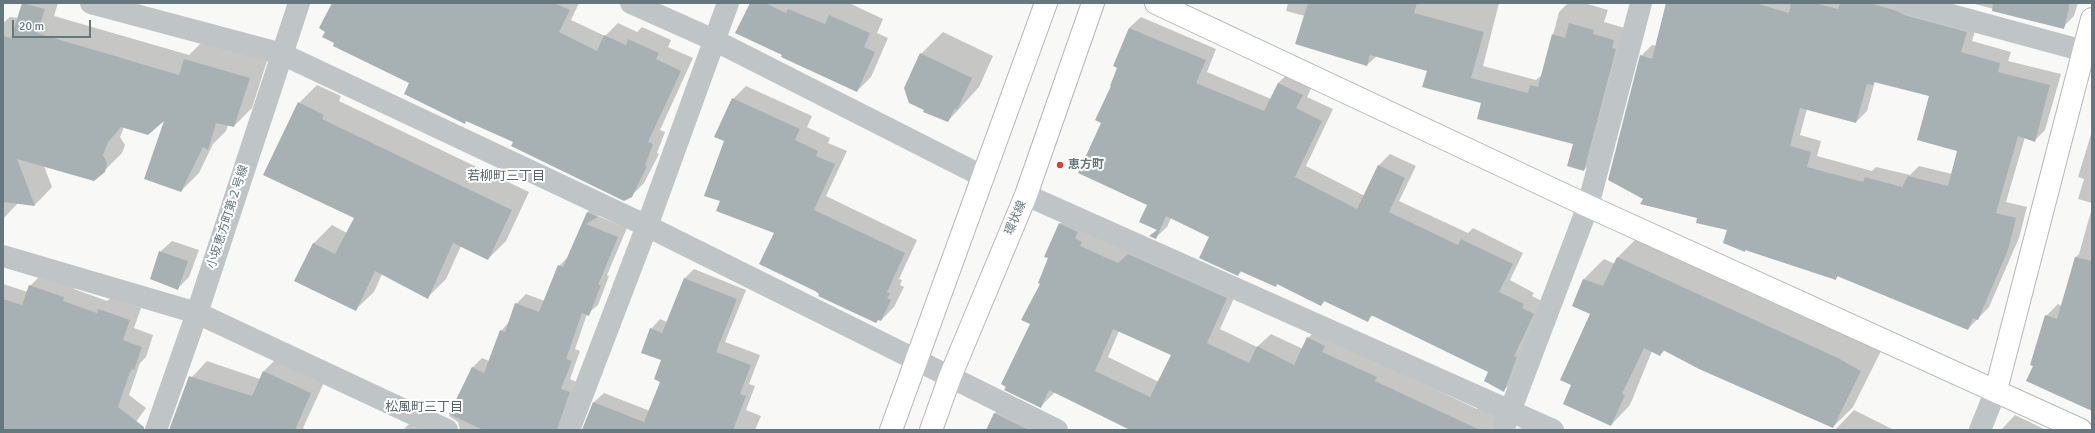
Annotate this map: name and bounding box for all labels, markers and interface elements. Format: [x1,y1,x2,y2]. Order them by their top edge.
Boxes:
scale bar [14,12,93,38]
text: 20 m [19,19,44,34]
place label: 恵方町 [1068,158,1104,172]
marker: 恵方町 [1055,160,1065,170]
street label: 小坂恵方町第２号線 [204,163,252,271]
district label: 若柳町三丁目 [467,169,545,185]
street label: 環状線 [1002,199,1030,237]
district label: 松風町三丁目 [385,400,463,416]

